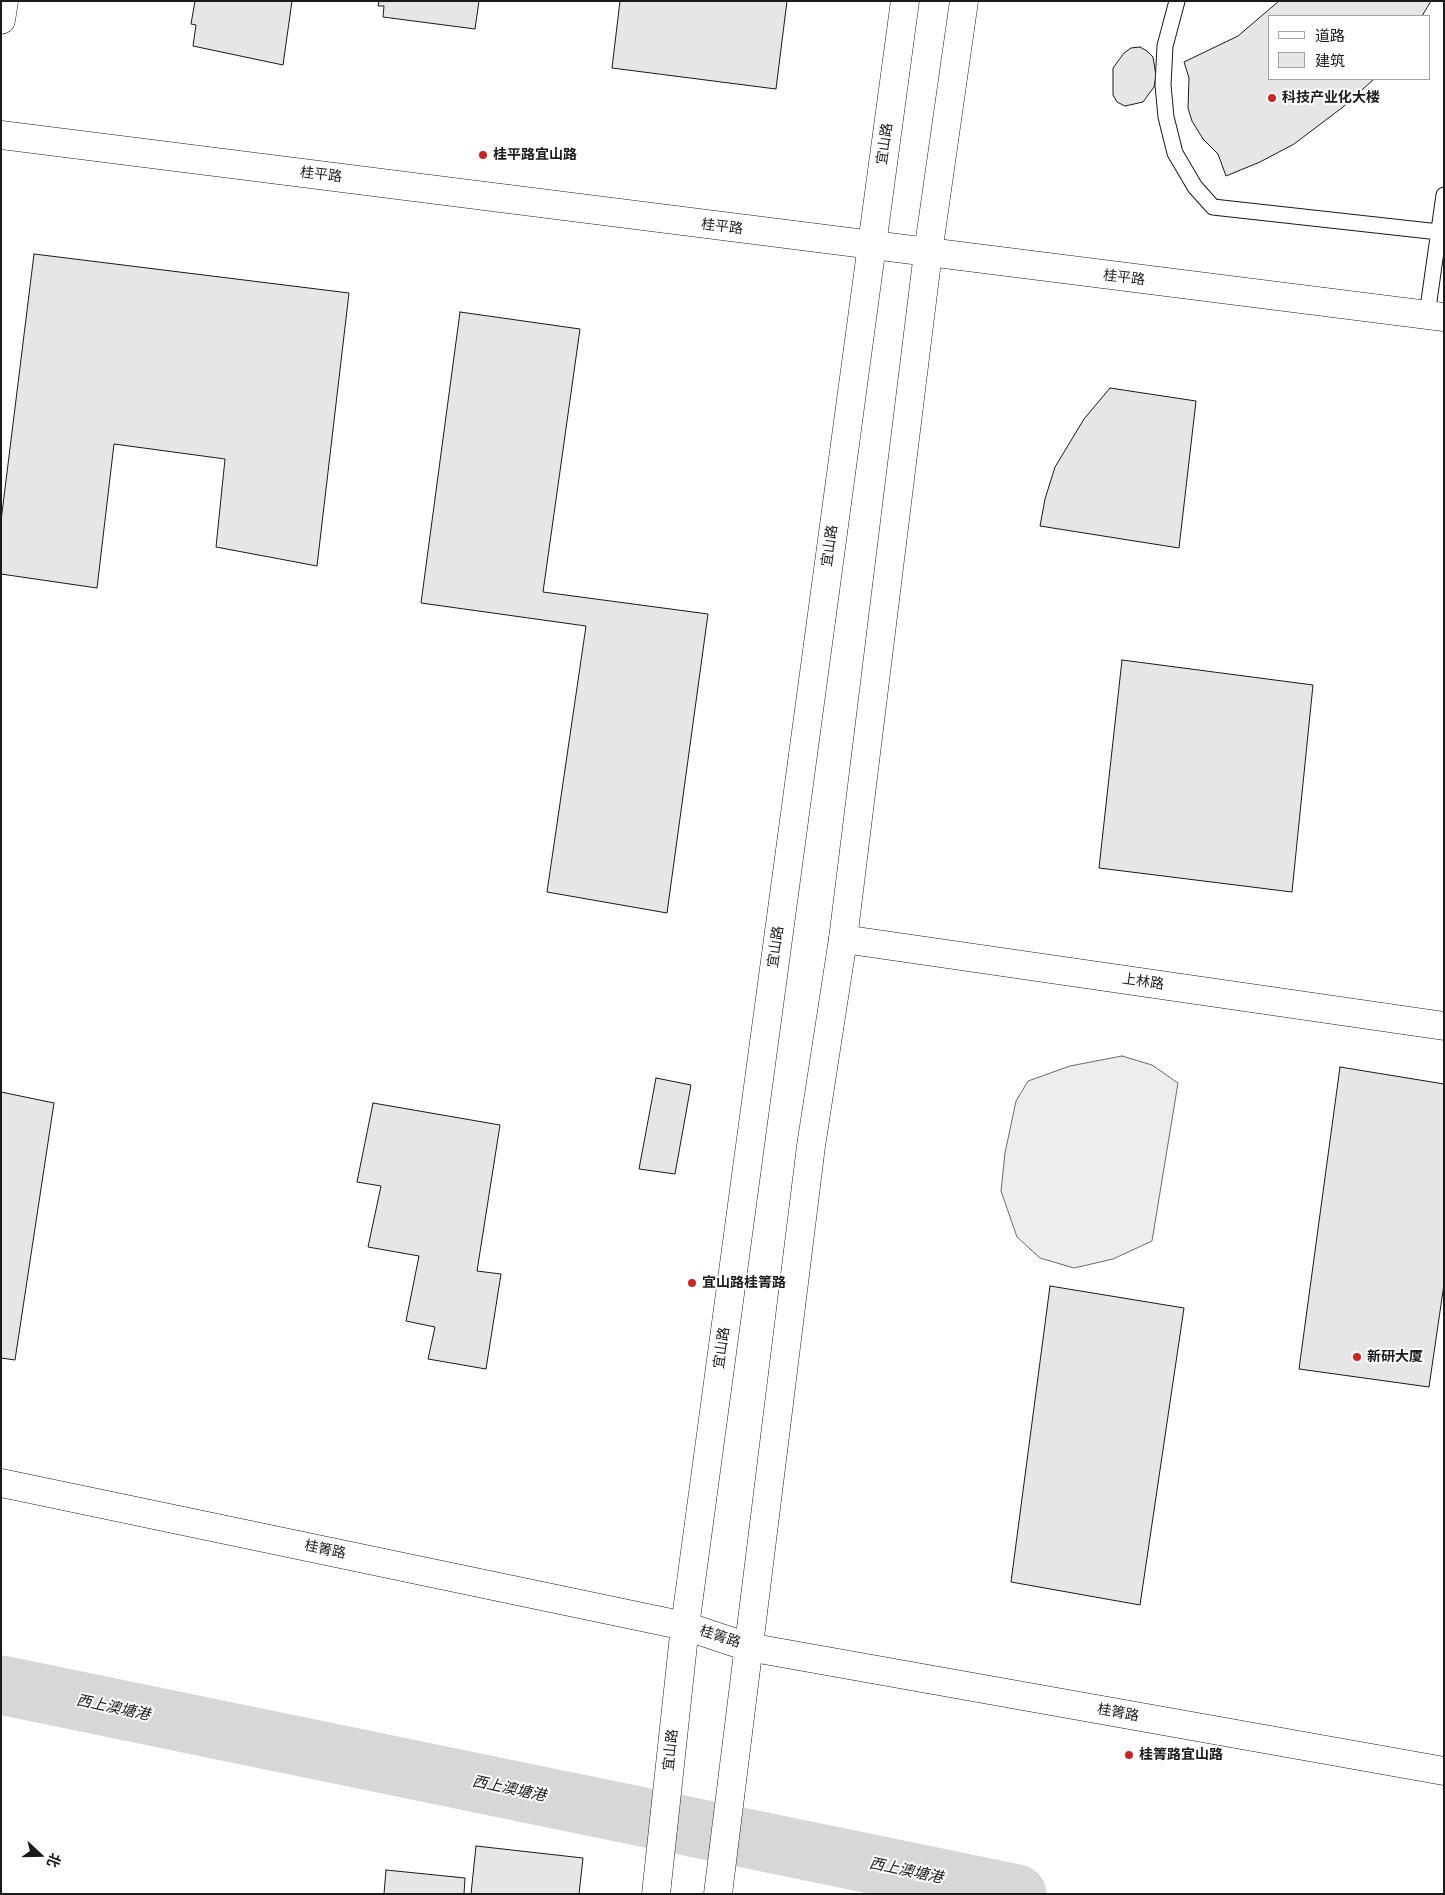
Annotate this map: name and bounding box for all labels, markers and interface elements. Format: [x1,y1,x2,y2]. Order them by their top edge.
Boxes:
legend [1268,15,1430,80]
text: 道路 [1315,25,1345,45]
text: 建筑 [1315,50,1345,70]
place label: 科技产业化大楼 [1282,90,1380,106]
marker: 科技产业化大楼 [1266,92,1278,104]
street label: 宜山路 [874,122,896,166]
place label: 桂平路宜山路 [493,147,577,163]
marker: 桂平路宜山路 [477,149,489,161]
street label: 桂平路 [299,164,343,186]
street label: 桂平路 [700,216,744,238]
street label: 桂平路 [1102,267,1146,289]
street label: 宜山路 [819,524,841,568]
street label: 宜山路 [765,925,787,969]
street label: 上林路 [1121,971,1165,993]
place label: 宜山路桂箐路 [702,1275,786,1291]
marker: 宜山路桂箐路 [686,1277,698,1289]
street label: 宜山路 [711,1326,733,1370]
place label: 新研大厦 [1367,1349,1423,1365]
marker: 新研大厦 [1351,1351,1363,1363]
street label: 桂箐路 [303,1537,347,1563]
street label: 桂箐路 [697,1623,743,1651]
water label: 西上澳塘港 [74,1691,152,1725]
street label: 桂箐路 [1096,1701,1140,1725]
street label: 宜山路 [660,1728,682,1772]
place label: 桂箐路宜山路 [1139,1747,1223,1763]
marker: 桂箐路宜山路 [1123,1749,1135,1761]
water label: 西上澳塘港 [470,1772,548,1806]
north arrow [15,1830,65,1880]
text: 北 [43,1851,66,1870]
water label: 西上澳塘港 [867,1854,945,1888]

